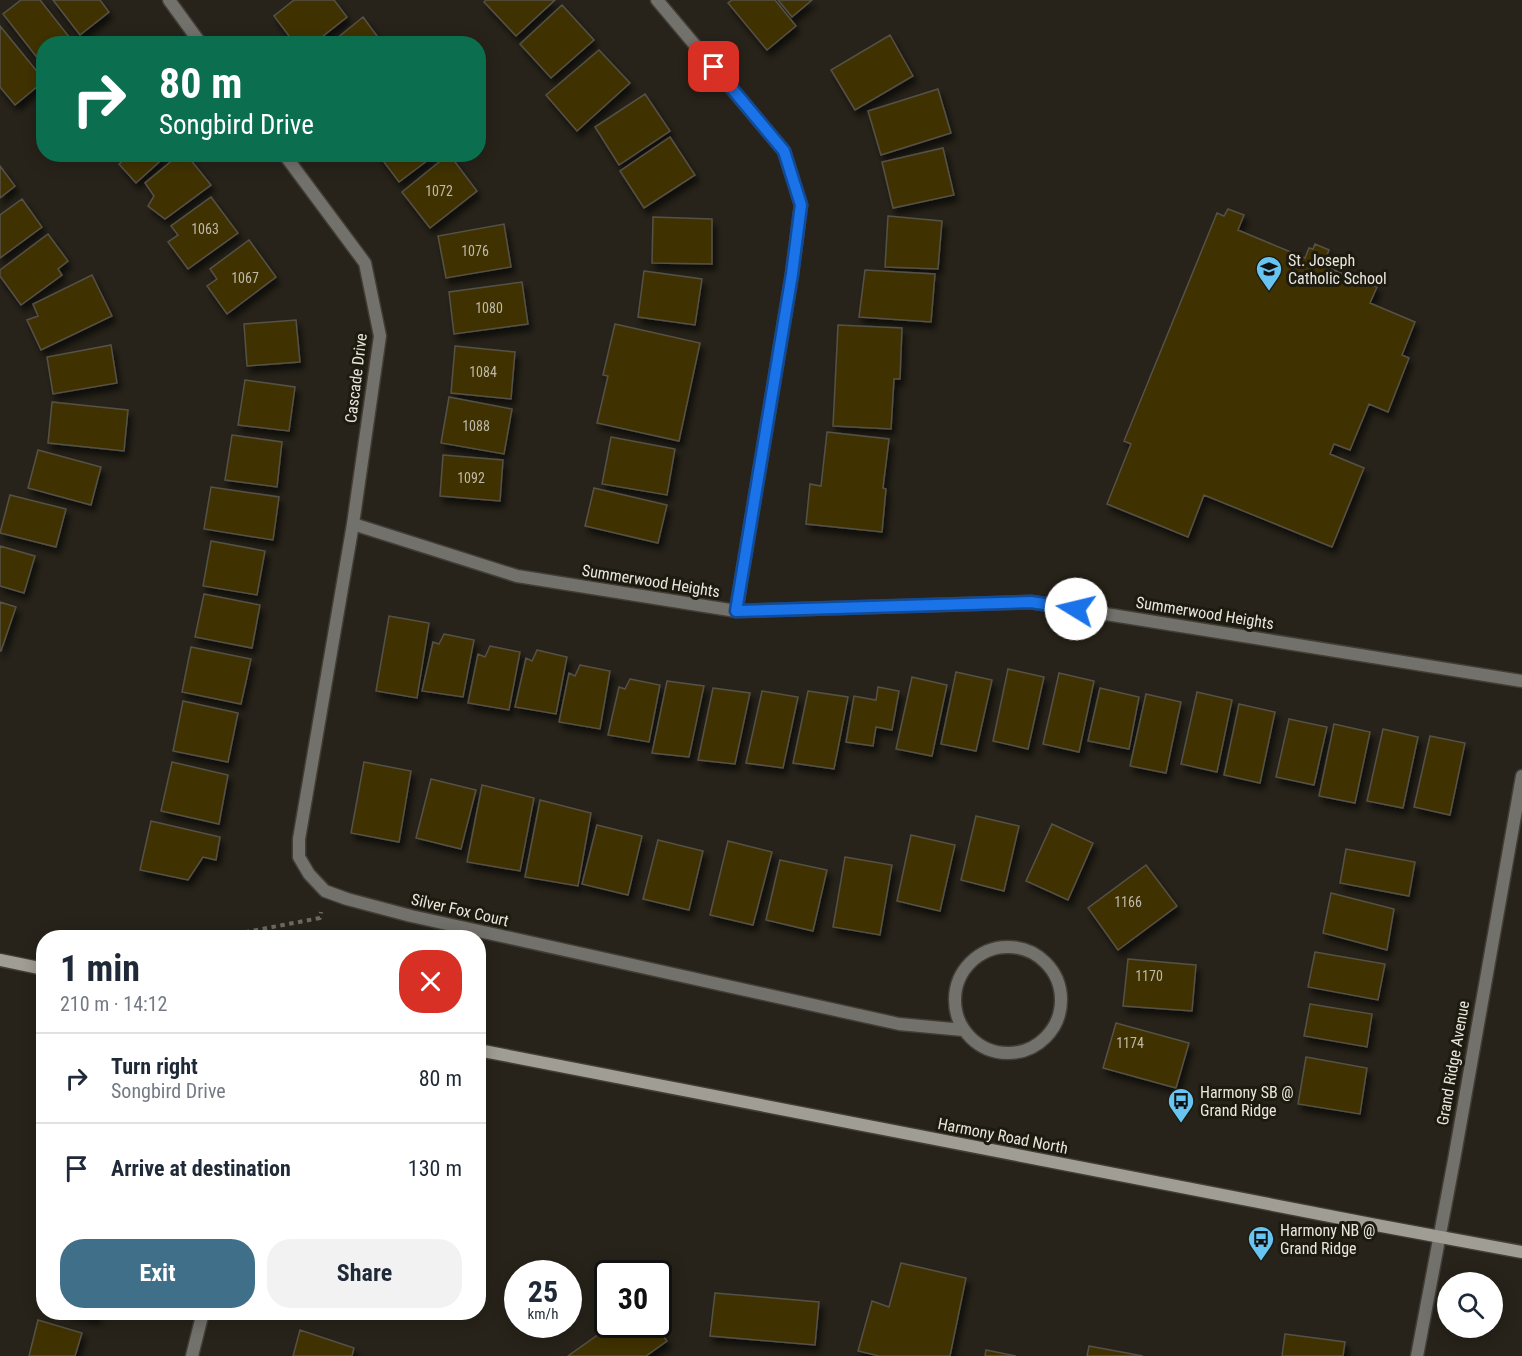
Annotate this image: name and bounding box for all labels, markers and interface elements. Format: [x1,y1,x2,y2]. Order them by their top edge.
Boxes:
pin [688,41,739,92]
icon: arrive [697,50,730,83]
text: 80 m [159,59,242,108]
icon: right [60,60,138,138]
text: Songbird Drive [159,109,314,141]
house number: 1072 [425,183,453,199]
house number: 1063 [191,221,219,237]
house number: 1076 [461,243,489,259]
place label: St. Joseph Catholic School [1288,251,1387,288]
school or university icon: St. Joseph Catholic School [1254,254,1284,292]
house number: 1067 [231,270,259,286]
house number: 1080 [475,300,503,316]
street label: Cascade Drive [341,332,371,424]
house number: 1084 [469,364,497,380]
house number: 1088 [462,418,490,434]
house number: 1092 [457,470,485,486]
street label: Summerwood Heights [581,561,721,601]
position arrow [1044,577,1108,641]
street label: Summerwood Heights [1135,593,1275,633]
street label: Silver Fox Court [409,890,511,930]
house number: 1166 [1114,894,1142,910]
text: 1 min [60,948,140,990]
button: close [399,950,462,1013]
house number: 1170 [1135,968,1163,984]
text: 210 m · 14:12 [60,992,167,1016]
street label: Grand Ridge Avenue [1433,999,1473,1127]
house number: 1174 [1116,1035,1144,1051]
text: Turn right [111,1054,198,1079]
icon: right [60,1062,93,1095]
text: 80 m [419,1066,462,1091]
text: Songbird Drive [111,1079,226,1103]
place label: Harmony SB @ Grand Ridge [1200,1083,1294,1120]
bus stop icon: Harmony SB @ Grand Ridge [1166,1086,1196,1124]
street label: Harmony Road North [936,1114,1070,1158]
icon: arrive [60,1152,93,1185]
text: Arrive at destination [111,1156,291,1181]
text: 130 m [408,1156,462,1181]
place label: Harmony NB @ Grand Ridge [1280,1221,1375,1258]
bus stop icon: Harmony NB @ Grand Ridge [1246,1224,1276,1262]
button: Exit [60,1239,255,1308]
button: Share [267,1239,462,1308]
speed limit sign: 30 [594,1260,672,1338]
map controls [1437,1272,1503,1338]
button: search [1437,1272,1503,1338]
text: 25 [528,1274,558,1309]
text: km/h [528,1305,558,1323]

